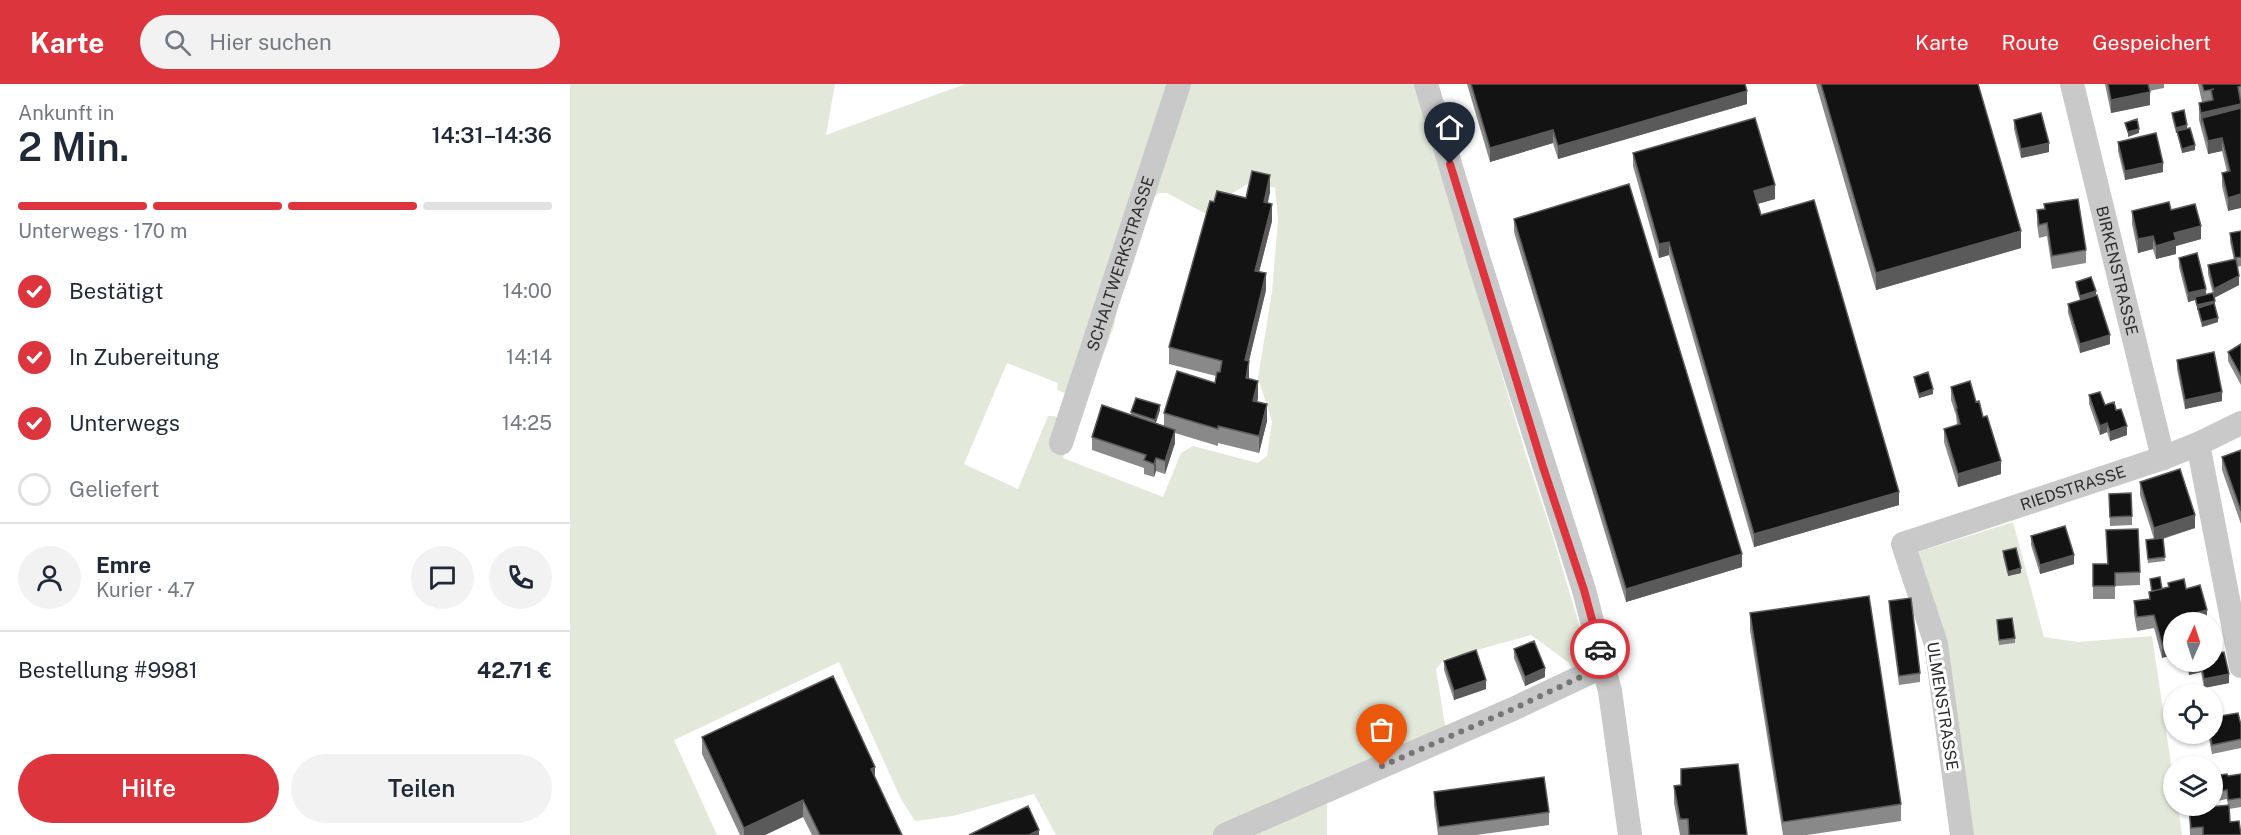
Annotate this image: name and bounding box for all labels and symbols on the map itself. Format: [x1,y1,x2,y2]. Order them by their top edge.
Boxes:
pin [1424,102,1475,164]
street label: SCHALTWERKSTRASSE [1083,174,1158,354]
street label: BIRKENSTRASSE [2092,204,2142,337]
street label: RIEDSTRASSE [2018,462,2128,515]
north arrow [2163,612,2223,672]
courier [1570,619,1630,679]
street label: ULMENSTRASSE [1923,640,1962,772]
pin [1356,704,1407,766]

